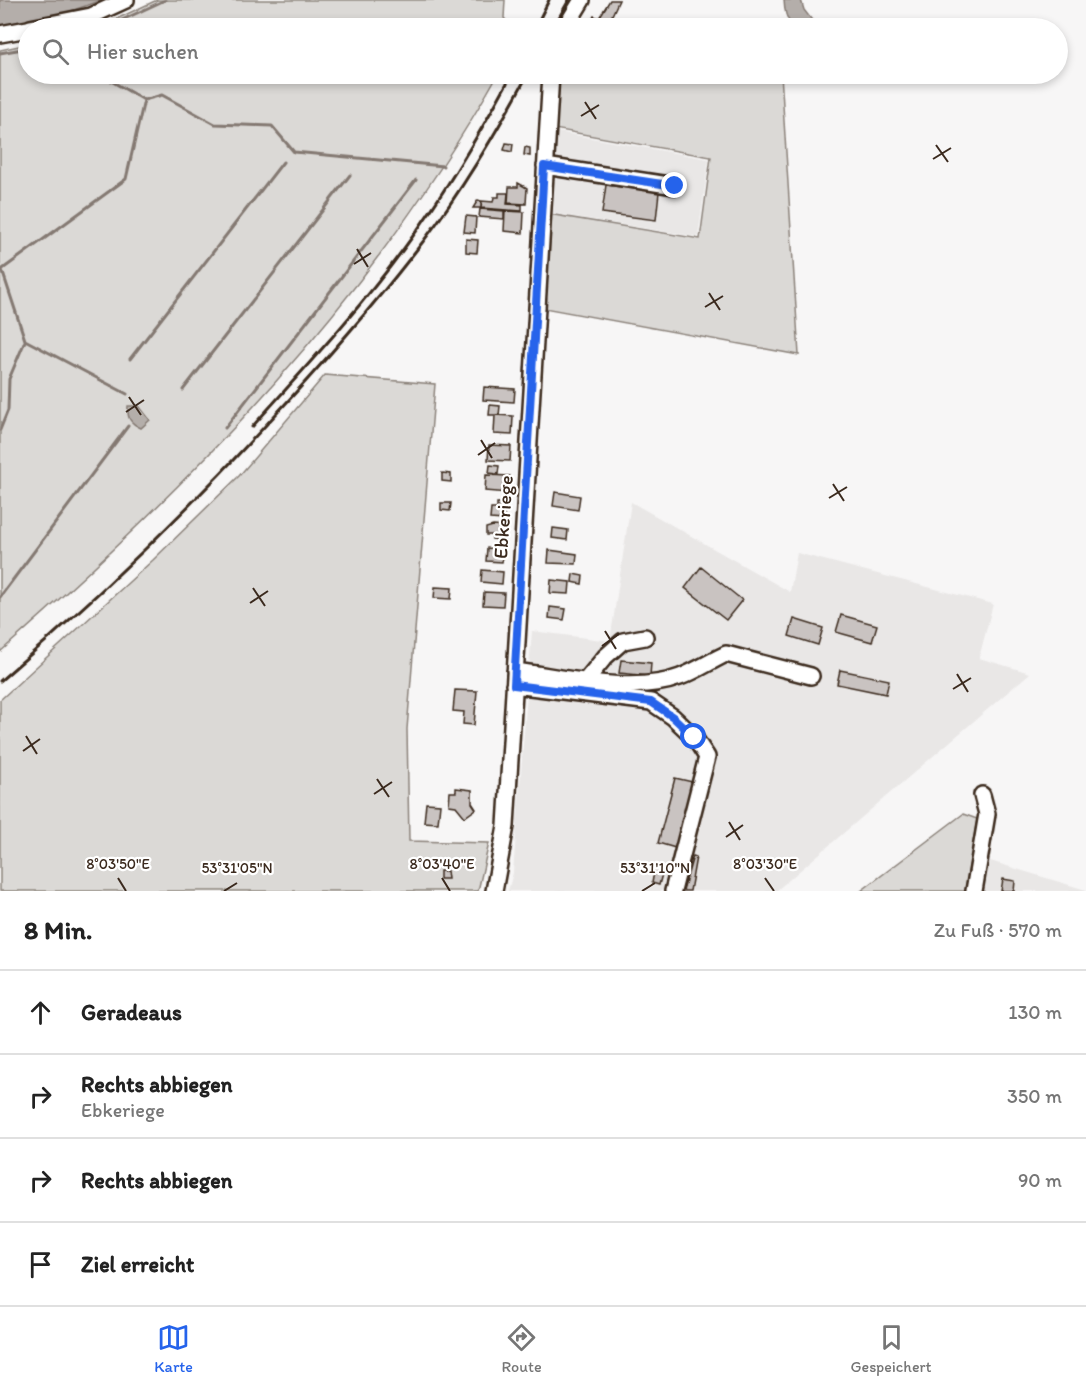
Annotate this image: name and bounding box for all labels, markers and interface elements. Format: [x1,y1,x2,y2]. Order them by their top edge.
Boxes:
search box [18,18,1068,84]
icon: search [39,35,72,68]
text: Hier suchen [87,38,198,65]
route end [661,172,687,198]
street label: Ebkeriege [488,474,518,560]
route start [680,723,706,749]
text: 8°03'50"E [86,855,150,873]
text: 8°03'40"E [410,855,474,873]
text: 8°03'30"E [733,855,797,873]
text: 53°31'05"N [201,859,273,877]
text: 53°31'10"N [620,859,690,877]
text: 8 Min. [24,914,92,946]
text: Zu Fuß · 570 m [934,918,1062,942]
icon: ahead [24,996,57,1029]
text: Geradeaus [81,999,182,1026]
text: 130 m [1008,1000,1062,1024]
text: Rechts abbiegen [81,1071,233,1098]
icon: right [24,1080,57,1113]
text: 350 m [1007,1084,1062,1108]
text: Ebkeriege [81,1098,165,1122]
icon: right [24,1164,57,1197]
text: Rechts abbiegen [81,1167,233,1194]
text: 90 m [1018,1168,1062,1192]
icon: arrive [24,1248,57,1281]
text: Ziel erreicht [81,1251,194,1278]
tab: Karte [154,1321,193,1376]
tab: Route [502,1321,542,1376]
tab: Gespeichert [850,1321,932,1376]

